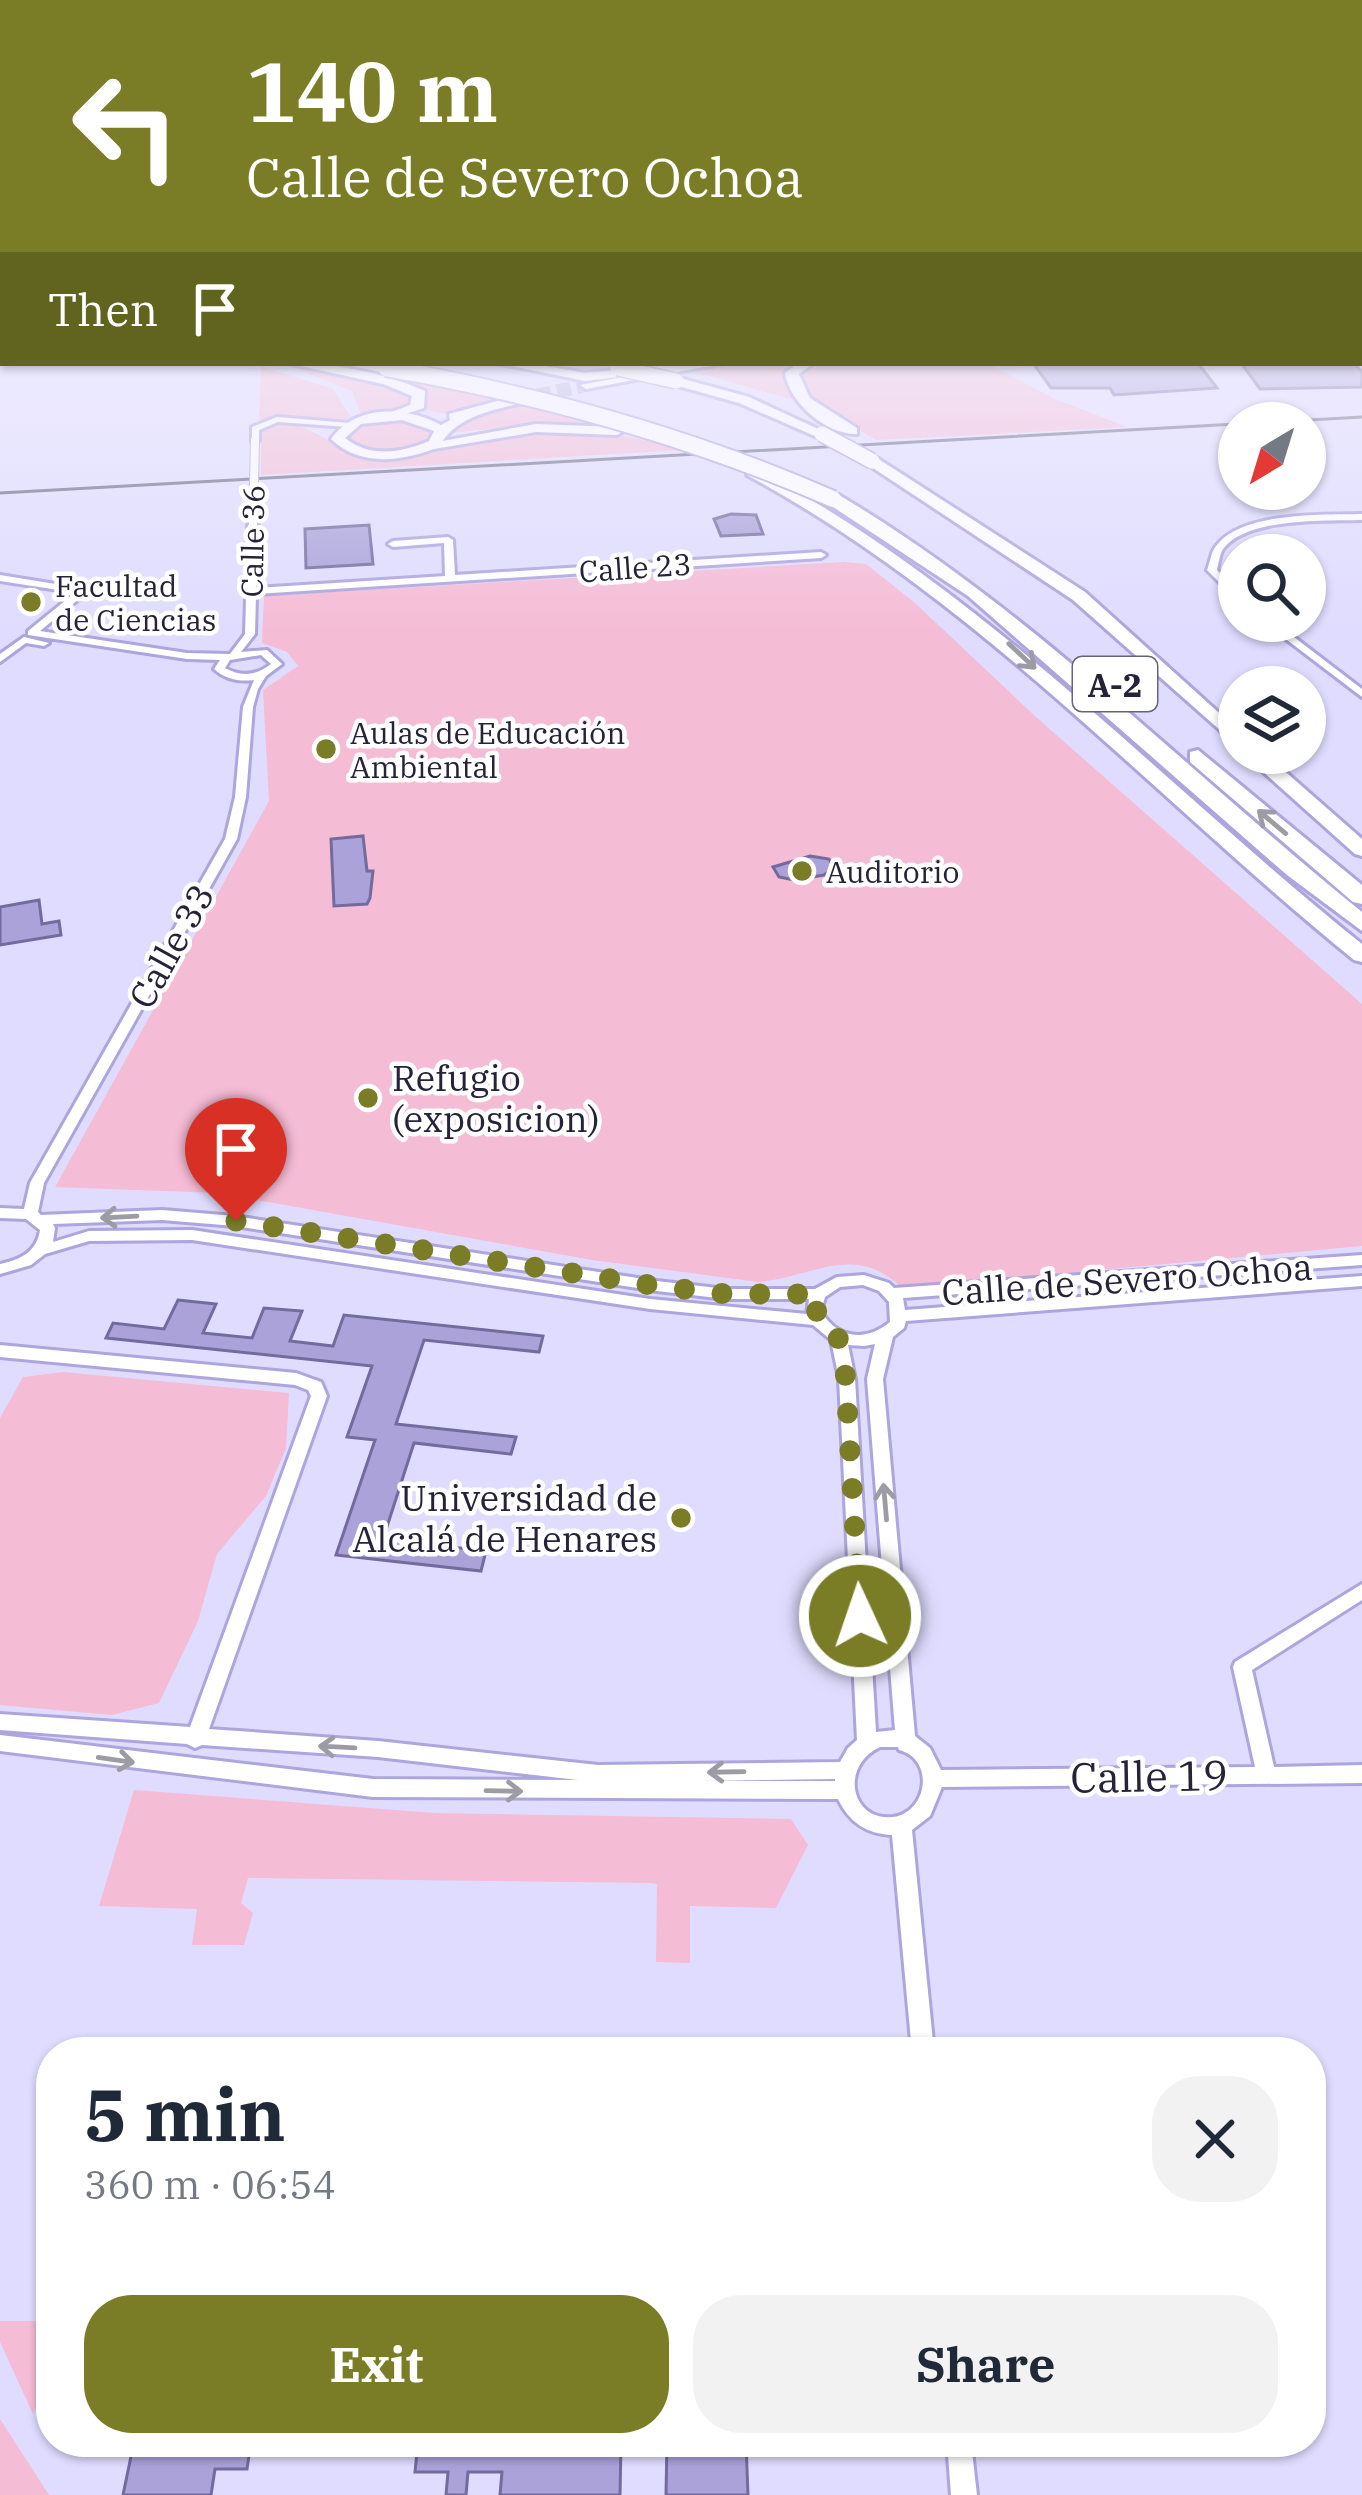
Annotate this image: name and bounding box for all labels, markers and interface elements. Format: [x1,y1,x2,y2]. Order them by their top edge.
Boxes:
text: 140 m [246,36,498,145]
icon: left [48,48,204,204]
text: Calle de Severo Ochoa [246,142,804,212]
icon: arrive [182,276,248,342]
text: Then [48,280,158,338]
north arrow [1218,402,1326,510]
map controls [1218,402,1326,774]
street label: Calle 36 [232,484,272,598]
button: search [1218,534,1326,642]
street label: Calle 23 [577,544,693,590]
place label: Facultad de Ciencias [55,566,216,639]
marker: Facultad de Ciencias [18,589,44,615]
one-way arrow [1007,642,1037,670]
road number: A-2 [1073,657,1157,711]
button: layers [1218,666,1326,774]
place label: Aulas de Educación Ambiental [350,713,625,786]
marker: Aulas de Educación Ambiental [313,736,339,762]
one-way arrow [1257,809,1288,837]
place label: Auditorio [826,852,959,891]
marker: Auditorio [789,858,815,884]
street label: Calle 33 [118,876,224,1016]
place label: Refugio (exposicion) [392,1054,600,1142]
marker: Refugio (exposicion) [355,1085,381,1111]
pin [185,1098,287,1221]
icon: arrive [203,1116,269,1182]
one-way arrow [100,1206,139,1229]
street label: Calle de Severo Ochoa [940,1243,1314,1315]
place label: Universidad de Alcalá de Henares [352,1474,657,1562]
one-way arrow [873,1484,896,1523]
marker: Universidad de Alcalá de Henares [668,1505,694,1531]
position arrow [797,1553,923,1679]
one-way arrow [318,1735,357,1758]
street label: Calle 19 [1070,1747,1228,1805]
one-way arrow [96,1749,135,1772]
one-way arrow [707,1761,746,1784]
one-way arrow [484,1779,523,1802]
text: 5 min [84,2067,286,2161]
button: close [1152,2076,1278,2202]
text: 360 m · 06:54 [84,2159,336,2210]
button: Exit [84,2295,669,2433]
button: Share [693,2295,1278,2433]

